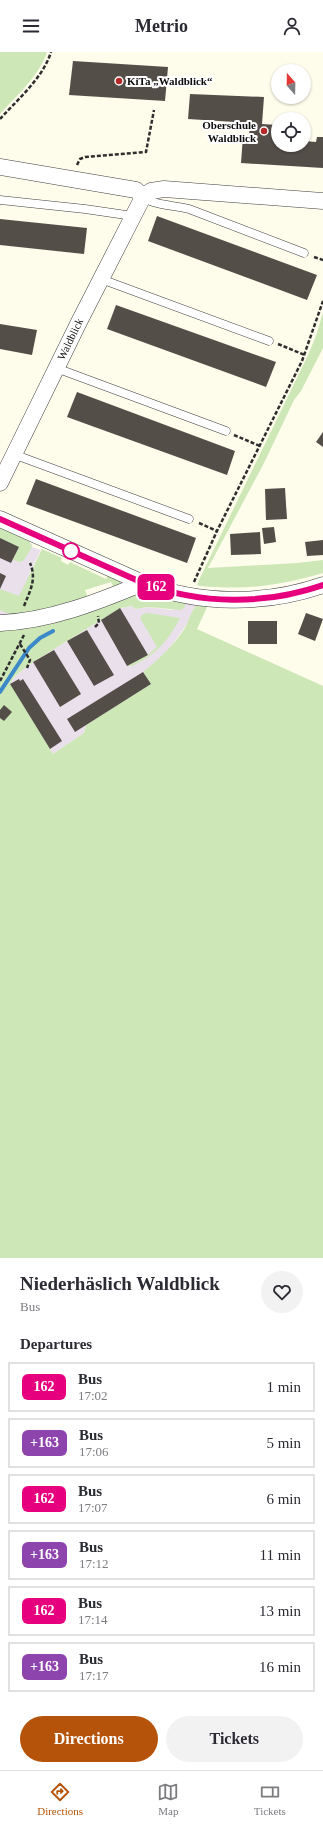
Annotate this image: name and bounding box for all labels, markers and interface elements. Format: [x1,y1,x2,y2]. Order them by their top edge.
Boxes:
icon: menu [20,15,42,37]
icon: person [281,15,303,37]
text: Metrio [135,16,188,36]
north arrow [271,64,311,104]
map controls [271,64,311,152]
place label: KiTa „Waldblick“ [127,75,213,87]
marker: KiTa „Waldblick“ [114,76,124,86]
button: locate [271,112,311,152]
place label: Oberschule Waldblick [202,119,257,144]
marker: Oberschule Waldblick [259,126,269,136]
street label: Waldblick [55,316,85,362]
unlabelled marker [62,542,80,560]
line badge: 162 [133,574,179,600]
text: 162 [146,579,167,594]
button: heart [261,1271,303,1313]
text: Niederhäslich Waldblick [20,1273,220,1294]
text: Bus [20,1299,40,1314]
text: Departures [20,1336,92,1352]
text: Bus [78,1371,102,1387]
text: 162 [34,1379,55,1394]
text: 1 min [266,1379,301,1395]
text: 17:02 [78,1388,108,1403]
text: Bus [79,1427,103,1443]
text: +163 [30,1435,59,1450]
text: 5 min [266,1435,301,1451]
text: 17:06 [79,1444,109,1459]
text: Bus [78,1483,102,1499]
text: 162 [34,1491,55,1506]
text: 6 min [266,1491,301,1507]
text: 17:07 [78,1500,108,1515]
text: Bus [79,1539,103,1555]
text: +163 [30,1547,59,1562]
text: 11 min [259,1547,301,1563]
text: 17:12 [79,1556,109,1571]
text: Bus [78,1595,102,1611]
text: 162 [34,1603,55,1618]
text: 13 min [259,1603,301,1619]
text: 17:14 [78,1612,108,1627]
text: Bus [79,1651,103,1667]
text: +163 [30,1659,59,1674]
text: 16 min [259,1659,301,1675]
text: 17:17 [79,1668,109,1683]
button: Directions [20,1716,158,1762]
button: Tickets [166,1716,303,1762]
tab: Directions [37,1781,83,1817]
tab: Map [157,1781,179,1817]
tab: Tickets [254,1781,286,1817]

